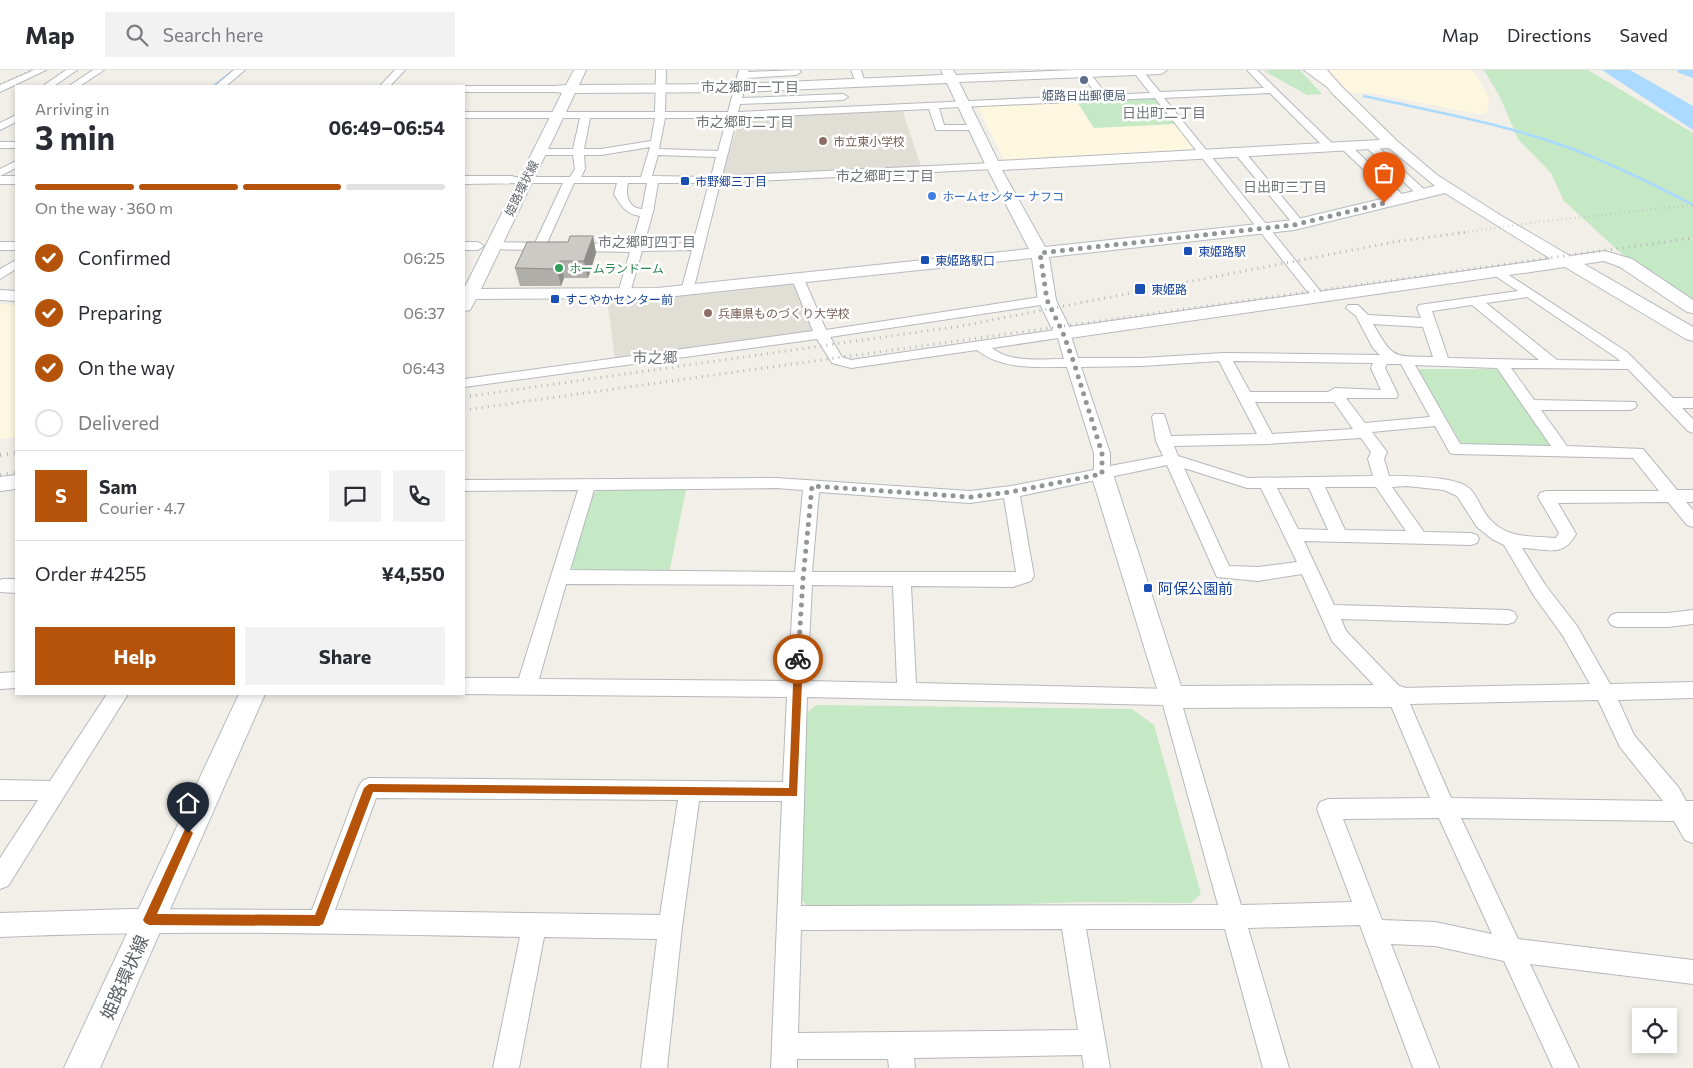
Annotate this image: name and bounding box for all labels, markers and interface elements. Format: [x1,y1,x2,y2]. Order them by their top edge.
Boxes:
search box [105,12,455,57]
text: Map [25,20,75,49]
icon: search [123,21,151,49]
text: Search here [163,23,263,46]
text: Map [1442,24,1479,46]
text: Directions [1507,24,1591,46]
text: Saved [1619,24,1668,46]
marker: 姫路日出郵便局 [1078,74,1090,86]
district label: 市之郷町一丁目 [701,78,799,95]
place label: 姫路日出郵便局 [1042,88,1126,102]
text: Arriving in [35,99,109,118]
district label: 日出町二丁目 [1122,104,1206,121]
district label: 市之郷町二丁目 [696,113,794,130]
text: 06:49–06:54 [328,116,445,139]
text: 3 min [35,117,115,157]
place label: 市立東小学校 [833,134,905,148]
marker: 市立東小学校 [817,135,829,147]
pin [1363,152,1405,203]
street label: 姫路環状線 [502,158,540,218]
icon: bag [1370,159,1398,187]
district label: 市之郷町三丁目 [836,167,934,184]
place label: 市野郷三丁目 [695,174,767,188]
marker: 市野郷三丁目 [679,175,691,187]
district label: 日出町三丁目 [1243,178,1327,195]
place label: ホームセンター ナフコ [942,189,1064,203]
marker: ホームセンター ナフコ [926,190,938,202]
text: On the way · 360 m [35,198,173,217]
district label: 市之郷町四丁目 [598,233,696,250]
icon: check [35,244,63,272]
place label: 東姫路駅 [1198,244,1246,258]
marker: 東姫路駅 [1182,245,1194,257]
text: Confirmed [78,246,171,269]
text: 06:25 [403,248,445,267]
place label: 東姫路駅口 [935,253,995,267]
marker: 東姫路駅口 [919,254,931,266]
place label: ホームランドーム [569,261,664,275]
marker: ホームランドーム [553,262,565,274]
marker: 東姫路 [1133,282,1147,296]
place label: 東姫路 [1151,282,1187,296]
place label: すこやかセンター前 [565,292,673,306]
marker: すこやかセンター前 [549,293,561,305]
icon: check [35,299,63,327]
text: Preparing [78,301,162,324]
text: 06:37 [404,303,445,322]
place label: 兵庫県ものづくり大学校 [718,306,850,320]
marker: 兵庫県ものづくり大学校 [702,307,714,319]
district label: 市之郷 [632,348,678,366]
icon: check [35,354,63,382]
text: On the way [78,356,175,379]
text: 06:43 [402,358,445,377]
text: Delivered [78,411,159,434]
button: chat [329,470,381,522]
button: phone [393,470,445,522]
text: Sam [99,475,137,498]
text: S [55,484,67,507]
text: Courier · 4.7 [99,498,185,517]
text: Order #4255 [35,562,146,585]
text: ¥4,550 [382,562,445,585]
place label: 阿保公園前 [1158,579,1233,597]
marker: 阿保公園前 [1142,582,1154,594]
button: Help [35,627,235,685]
button: Share [245,627,445,685]
courier [773,634,823,684]
icon: bike [784,645,812,673]
pin [167,782,209,833]
icon: home [174,789,202,817]
street label: 姫路環状線 [96,931,152,1023]
map controls [1632,1008,1677,1053]
button: locate [1632,1008,1677,1053]

